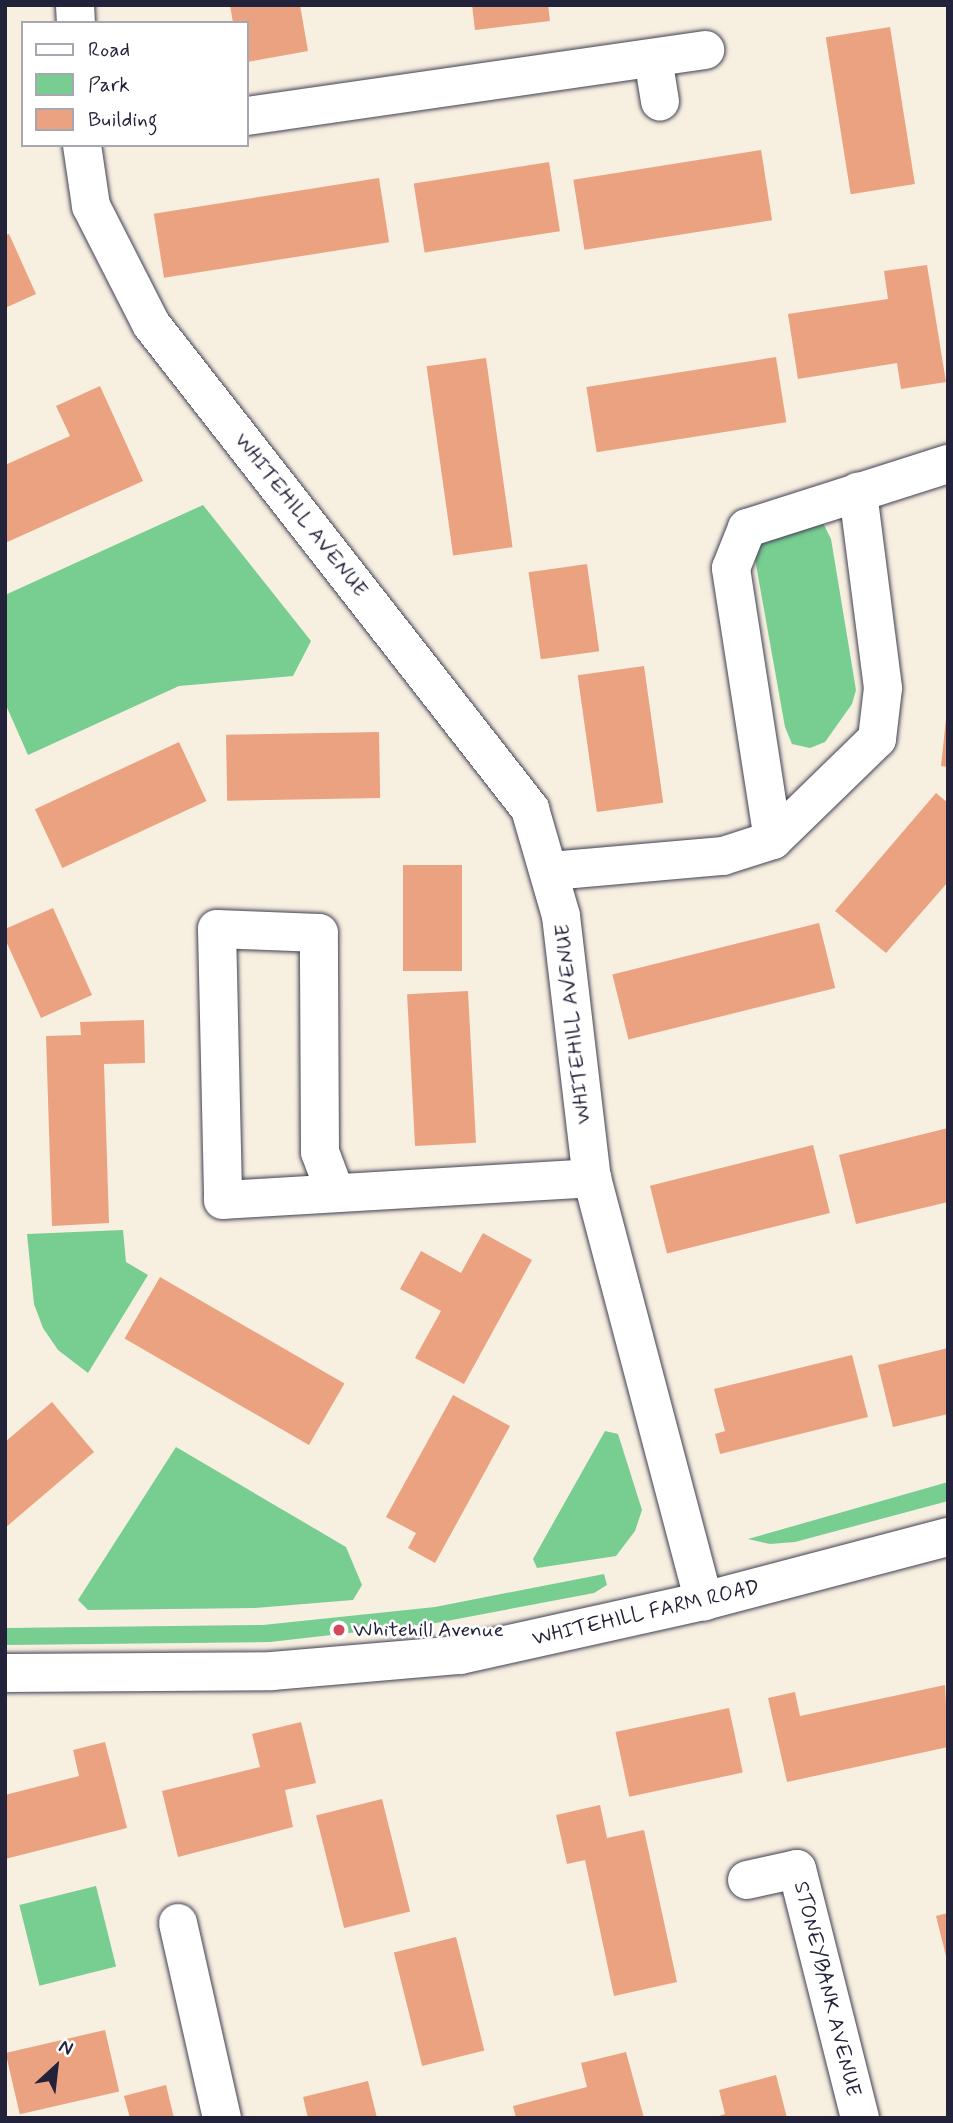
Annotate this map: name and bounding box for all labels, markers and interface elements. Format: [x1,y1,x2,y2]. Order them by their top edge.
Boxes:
legend [21,21,248,147]
text: Road [88,36,130,64]
text: Park [88,71,130,99]
text: Building [88,106,158,134]
street label: WHITEHILL AVENUE [229,428,373,602]
street label: WHITEHILL AVENUE [550,922,596,1126]
street label: WHITEHILL FARM ROAD [530,1575,762,1651]
place label: Whitehill Avenue [353,1617,504,1643]
marker: Whitehill Avenue [331,1622,347,1638]
street label: STONEYBANK AVENUE [788,1878,866,2100]
north arrow [21,2032,91,2102]
text: N [54,2034,77,2062]

